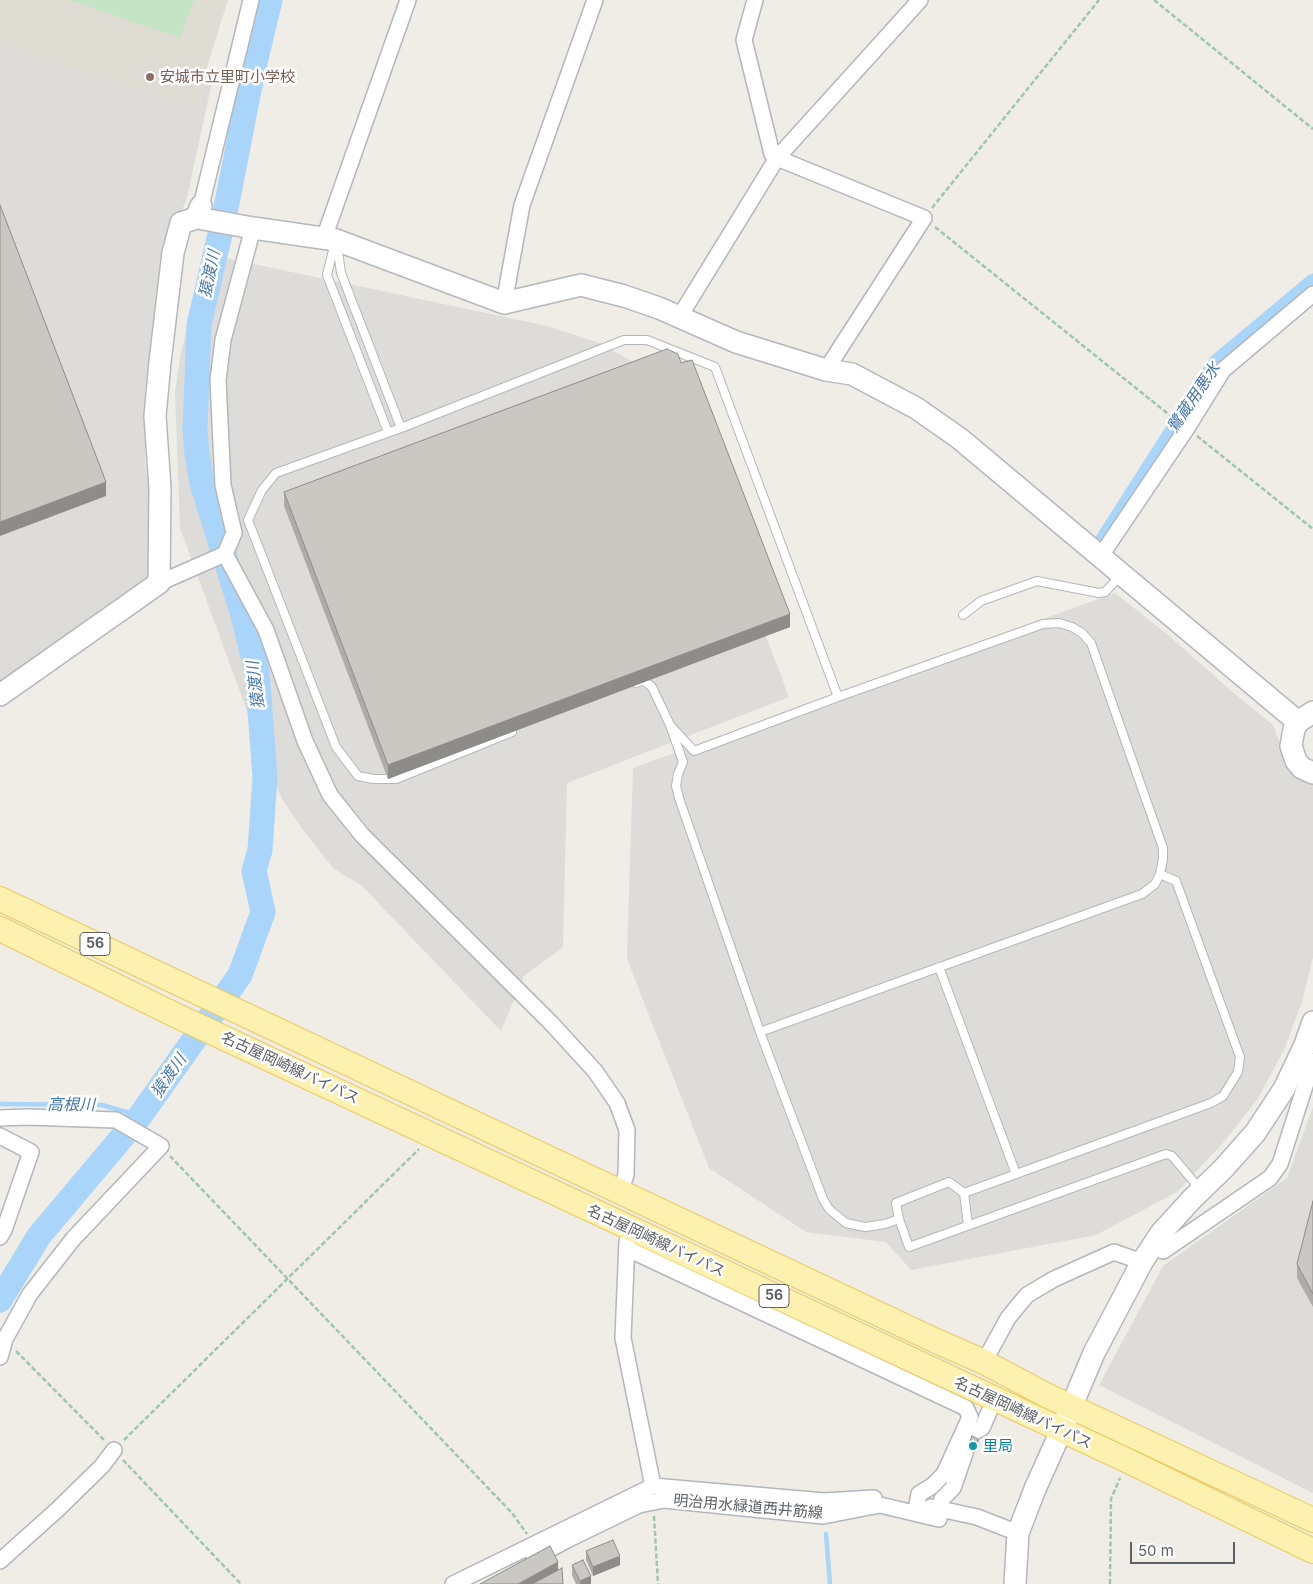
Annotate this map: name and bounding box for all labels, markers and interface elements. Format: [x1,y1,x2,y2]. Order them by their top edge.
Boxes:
place label: 安城市立里町小学校 [160,68,295,86]
marker: 安城市立里町小学校 [144,71,156,83]
water label: 猿渡川 [196,249,224,299]
water label: 鷺蔵用悪水 [1164,359,1224,437]
water label: 猿渡川 [244,660,268,710]
road number: 56 [80,932,110,956]
street label: 名古屋岡崎線バイパス [218,1028,362,1108]
water label: 猿渡川 [147,1051,191,1101]
water label: 高根川 [47,1095,95,1115]
street label: 名古屋岡崎線バイパス [584,1201,728,1281]
road number: 56 [759,1284,789,1308]
street label: 名古屋岡崎線バイパス [951,1373,1095,1453]
place label: 里局 [983,1437,1013,1455]
marker: 里局 [967,1440,979,1452]
street label: 明治用水緑道西井筋線 [673,1491,823,1523]
scale bar [1133,1532,1238,1564]
text: 50 m [1138,1541,1174,1560]

